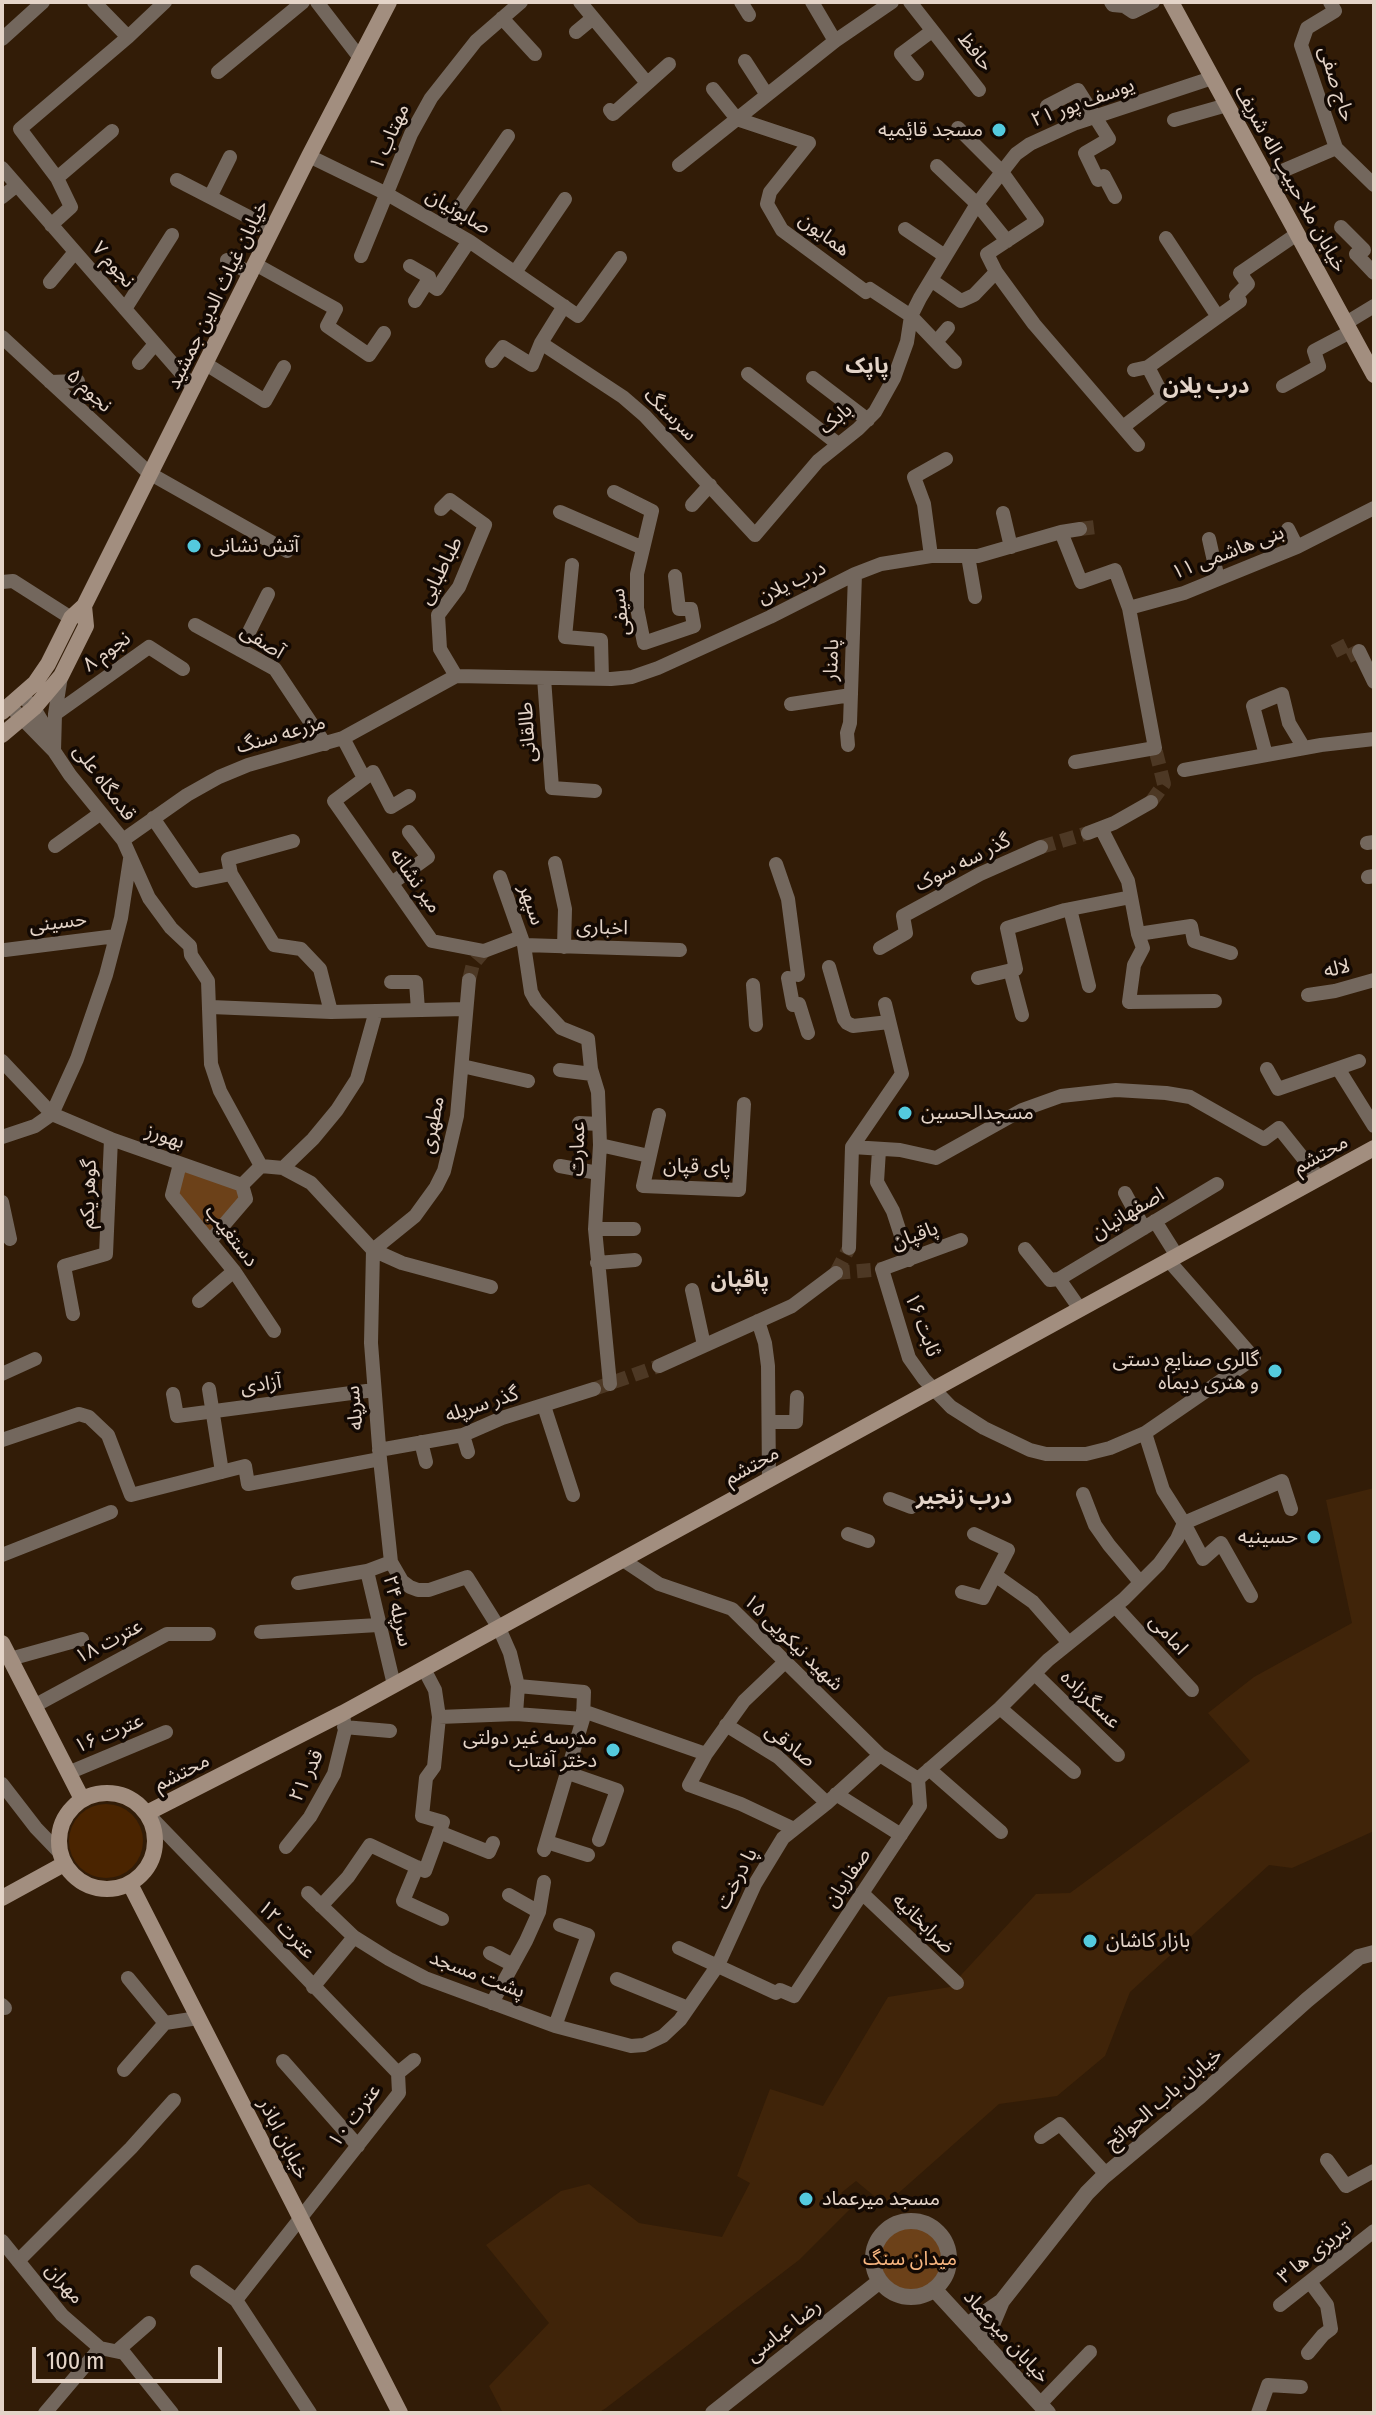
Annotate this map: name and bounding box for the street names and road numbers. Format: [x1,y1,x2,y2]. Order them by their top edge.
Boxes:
street label: حافظ [952,28,998,76]
street label: حاج صفی [1313,43,1359,125]
street label: یوسف پور ۲۱ [1028,73,1138,133]
street label: خیابان ملا حبیب اله شریف [1229,81,1351,277]
street label: مهتاب ۱ [365,100,415,174]
street label: صابونیان [421,184,495,240]
street label: خیابان غیاث الدین جمشید [162,197,274,393]
street label: همایون [794,208,854,262]
street label: نجوم ۷ [86,237,140,293]
street label: نجوم ۵ [61,364,117,418]
street label: سرسنگ [639,384,701,446]
street label: بابک [814,398,858,440]
street label: بنی هاشمی ۱۱ [1168,521,1288,585]
street label: طباطبایی [414,533,468,609]
street label: درب یلان [754,556,830,610]
street label: سیفی [606,587,636,637]
street label: آصفی [236,619,288,665]
street label: نجوم ۸ [78,627,136,677]
street label: پامنار [819,638,845,682]
street label: طالقانی [514,701,542,763]
street label: مزرعه سنگ [234,711,328,759]
street label: قدمگاه علی [67,740,141,826]
street label: گذر سه سوک [911,829,1015,897]
street label: میر نشانه [384,844,446,918]
street label: سپهر [513,882,549,928]
street label: حسینی [28,908,88,938]
street label: اخباری [576,915,628,941]
street label: لاله [1322,955,1352,983]
street label: مطهری [416,1094,450,1156]
street label: بهورز [142,1119,188,1155]
street label: عمارت [566,1121,590,1177]
street label: محتشم [1289,1130,1353,1180]
street label: پای قپان [663,1154,731,1180]
street label: گوهر یکم [76,1159,102,1229]
street label: اصفهانیان [1087,1183,1169,1245]
street label: دستغیب [199,1200,263,1272]
street label: پاقپان [888,1217,942,1255]
street label: ثابت ۱۶ [899,1290,945,1360]
street label: آزادی [239,1370,283,1400]
street label: گذر سرپله [442,1382,522,1428]
street label: سرپله [341,1385,369,1431]
street label: محتشم [720,1441,784,1491]
street label: سرپله ۲۴ [377,1573,417,1649]
street label: شهید نیکویی ۱۵ [738,1589,848,1697]
street label: امامی [1144,1610,1192,1660]
street label: عترت ۱۸ [71,1614,147,1670]
street label: عسگرزاده [1055,1666,1125,1734]
street label: عترت ۱۶ [71,1709,147,1759]
street label: صادقی [760,1719,820,1773]
street label: قدر ۲۱ [285,1746,329,1806]
street label: محتشم [150,1749,214,1797]
street label: پا درخت [711,1844,763,1914]
street label: صفاریان [820,1844,876,1912]
street label: ضرابخانیه [887,1889,959,1959]
street label: عترت ۱۲ [252,1895,320,1965]
street label: پشت مسجد [426,1946,528,2004]
street label: خیابان باب الحوائج [1100,2043,1228,2155]
street label: عترت ۱۰ [323,2080,387,2152]
street label: خیابان اباذر [252,2095,314,2183]
street label: تبریزی ها ۳ [1273,2217,1357,2289]
street label: مهران [40,2259,88,2309]
street label: خیابان میرعماد [958,2285,1054,2389]
street label: رضا عباسی [742,2294,826,2368]

